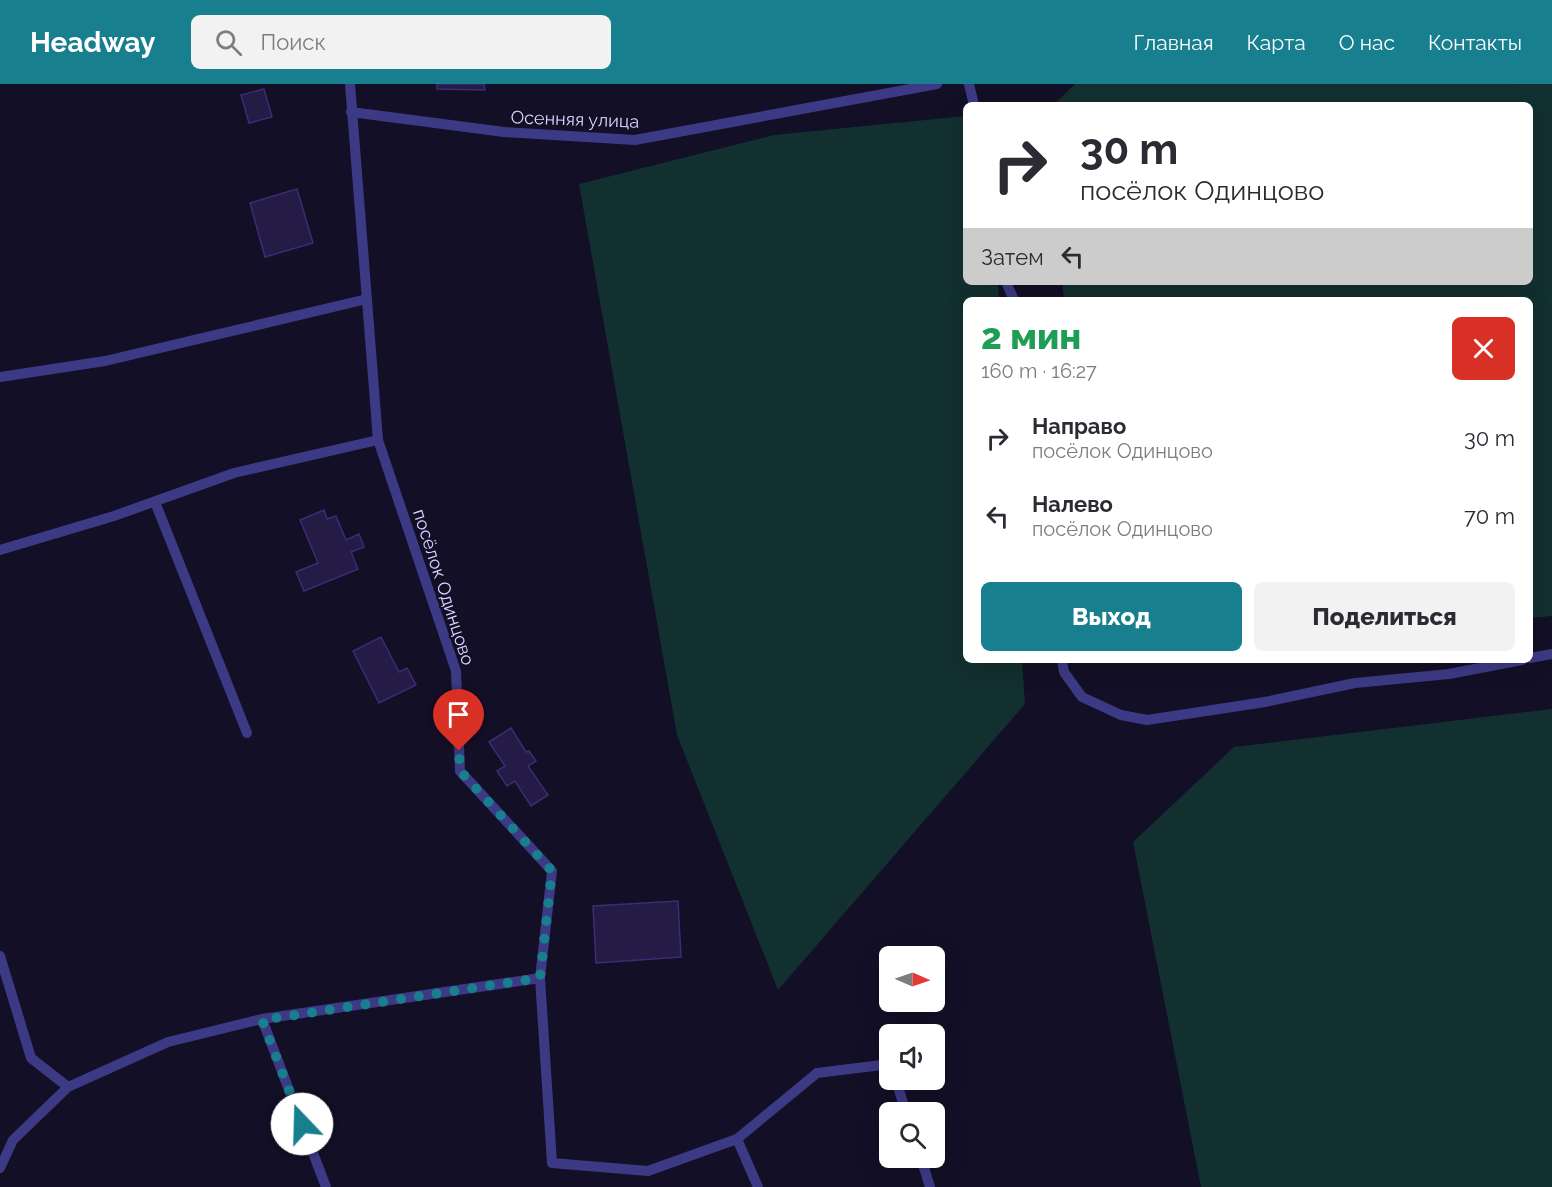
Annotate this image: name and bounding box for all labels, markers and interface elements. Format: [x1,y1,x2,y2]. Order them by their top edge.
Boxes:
search box [191,15,611,69]
text: Headway [30,26,155,59]
icon: search [212,26,245,59]
text: Поиск [260,29,326,55]
text: Главная [1134,30,1214,55]
text: Карта [1247,30,1306,55]
text: О нас [1339,30,1395,55]
text: Контакты [1428,30,1522,55]
street label: Осенняя улица [510,106,640,132]
text: 30 m [1080,125,1178,174]
icon: right [981,126,1059,204]
text: посёлок Одинцово [1080,175,1324,206]
icon: left [1056,240,1089,273]
text: Затем [981,244,1044,270]
text: 2 мин [981,315,1081,357]
button: close [1452,317,1515,380]
text: 160 m · 16:27 [981,359,1097,383]
text: Направо [1032,413,1126,439]
icon: right [981,422,1014,455]
text: 30 m [1464,425,1515,451]
text: посёлок Одинцово [1032,439,1213,463]
text: Налево [1032,491,1113,517]
icon: left [981,500,1014,533]
text: 70 m [1464,503,1515,529]
street label: посёлок Одинцово [409,506,479,668]
text: посёлок Одинцово [1032,517,1213,541]
button: Выход [981,582,1242,651]
button: Поделиться [1254,582,1515,651]
pin [433,689,484,751]
icon: arrive [442,698,475,731]
north arrow [879,946,945,1012]
map controls [879,946,945,1168]
button: sound [879,1024,945,1090]
position arrow [270,1092,334,1156]
button: search [879,1102,945,1168]

